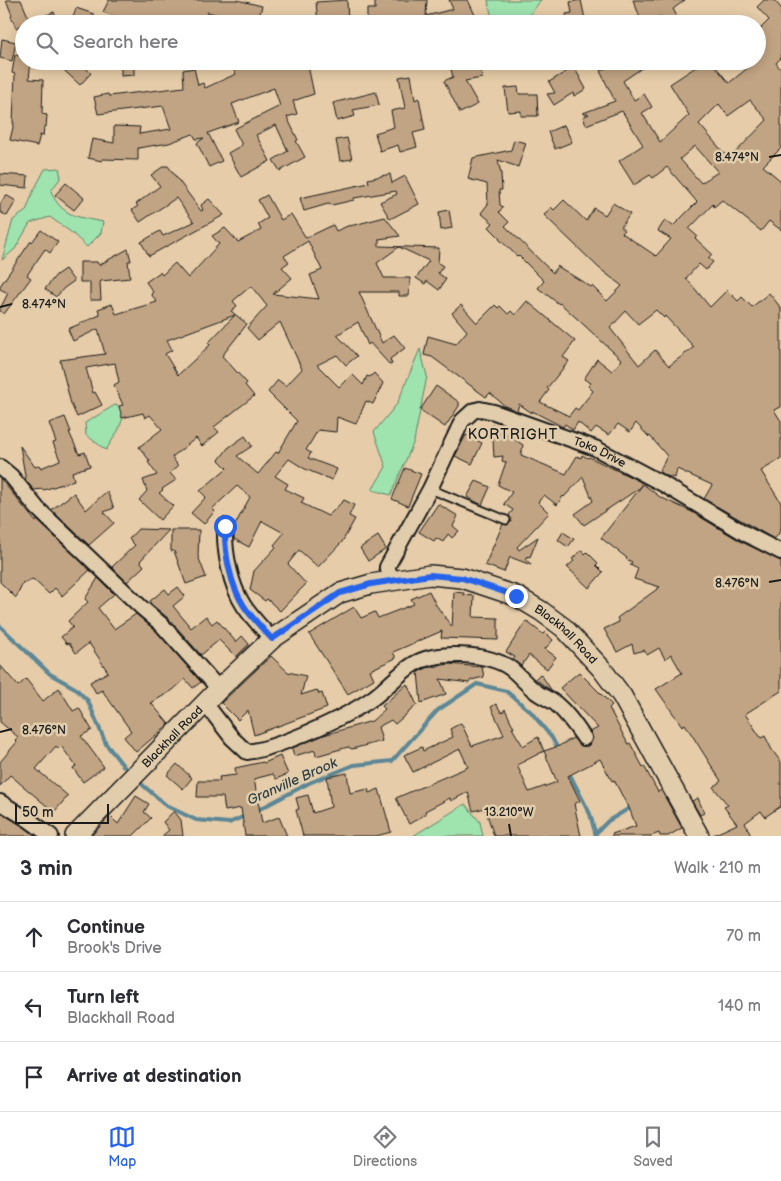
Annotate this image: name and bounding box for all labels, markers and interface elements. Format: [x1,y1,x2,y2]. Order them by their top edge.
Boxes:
search box [15,15,766,70]
icon: search [33,29,61,57]
text: Search here [73,31,178,54]
text: 8.474°N [715,150,759,165]
text: 8.474°N [22,297,66,312]
district label: KORTRIGHT [468,426,558,443]
street label: Toko Drive [571,434,629,471]
route start [214,515,237,538]
text: 8.476°N [715,576,759,591]
route end [505,585,528,608]
street label: Blackhall Road [531,602,600,667]
street label: Blackhall Road [139,703,206,771]
text: 8.476°N [22,723,66,738]
water label: Granville Brook [244,754,341,809]
scale bar [15,801,109,824]
text: 50 m [22,804,54,821]
text: 13.210°W [484,805,534,820]
text: 3 min [20,856,73,881]
text: Walk · 210 m [674,859,761,878]
text: Continue [67,916,145,939]
icon: ahead [20,923,48,951]
text: 70 m [726,927,761,946]
text: Brook's Drive [67,939,162,958]
text: Turn left [67,986,139,1009]
icon: left [20,993,48,1021]
text: 140 m [718,997,761,1016]
text: Blackhall Road [67,1009,175,1028]
icon: arrive [20,1063,48,1091]
text: Arrive at destination [67,1065,242,1088]
tab: Map [108,1123,136,1170]
tab: Directions [353,1123,417,1170]
tab: Saved [633,1123,673,1170]

